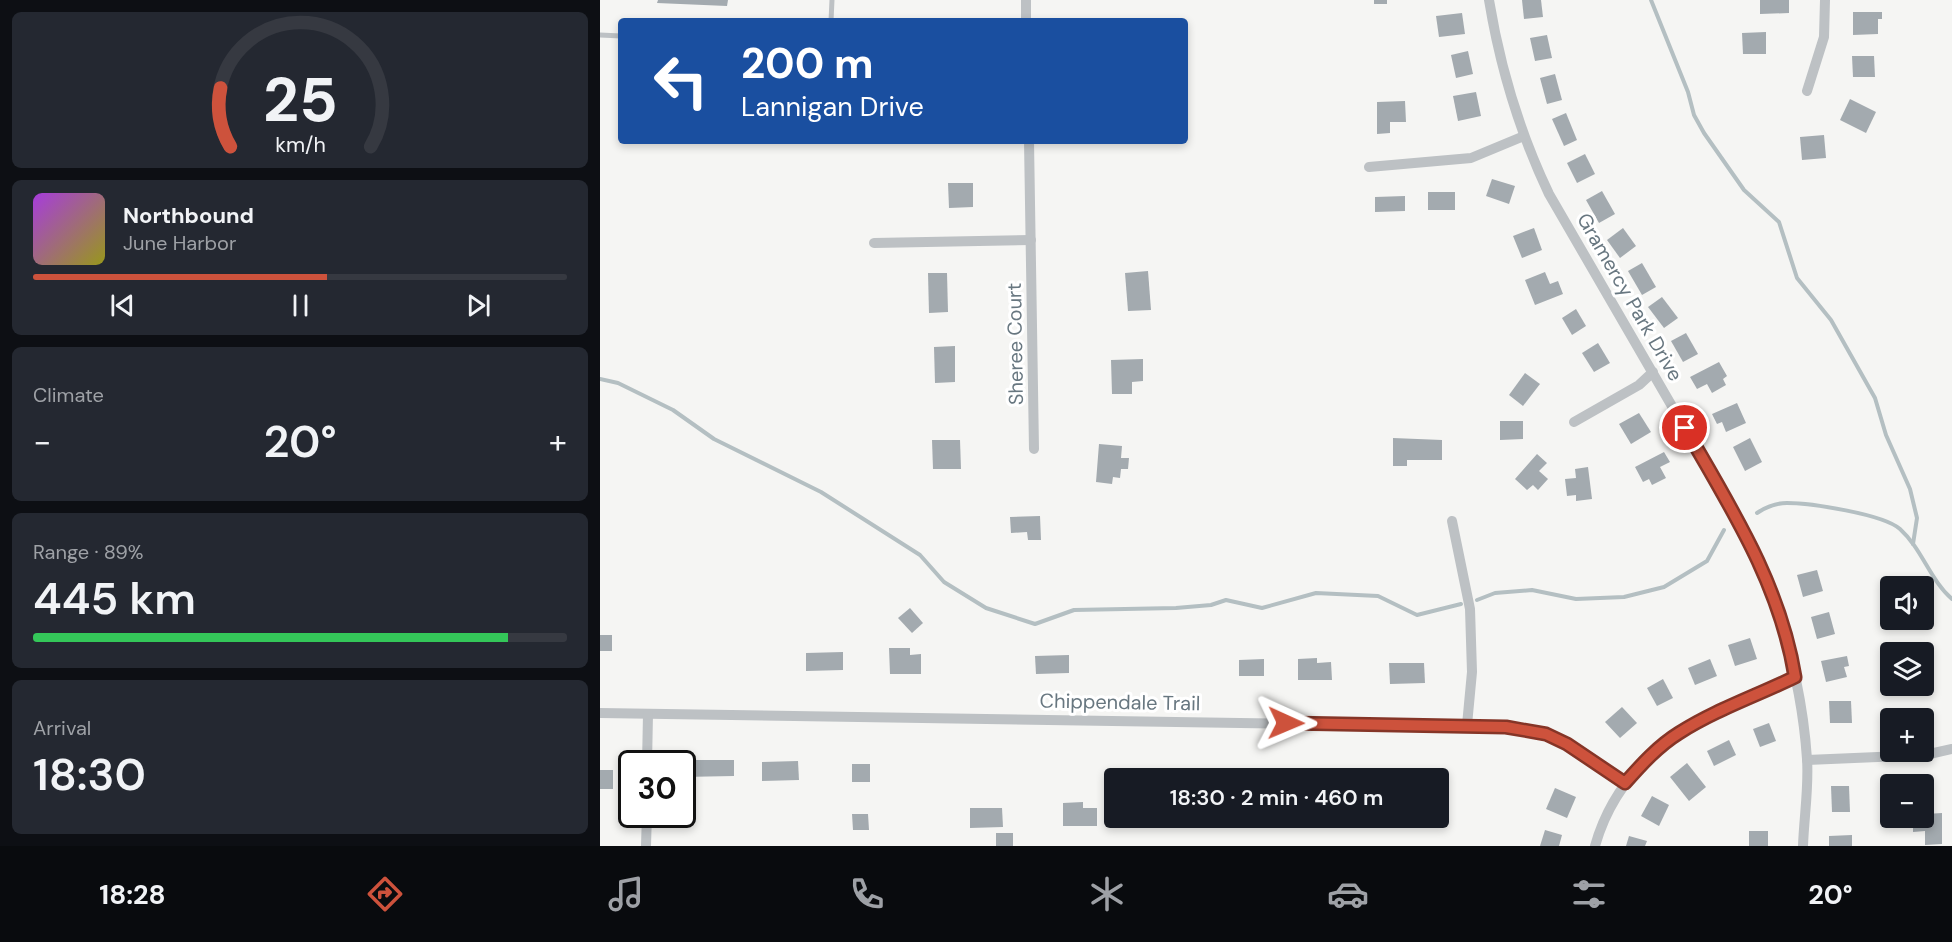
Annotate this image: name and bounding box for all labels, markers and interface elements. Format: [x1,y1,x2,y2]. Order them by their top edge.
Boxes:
text: 200 m [741,36,874,91]
icon: left [642,42,720,120]
text: 25 [263,59,337,140]
text: Lannigan Drive [741,89,924,124]
text: km/h [275,131,325,159]
text: Northbound [123,201,254,230]
street label: Gramercy Park Drive [1571,208,1689,386]
text: June Harbor [123,230,236,256]
street label: Sheree Court [1001,282,1029,405]
icon: previous [106,289,139,322]
icon: pause [284,289,317,322]
icon: next [462,289,495,322]
text: Climate [33,382,104,408]
pin [1659,402,1710,453]
icon: arrive [1668,411,1701,444]
text: 20° [263,412,337,471]
text: − [33,420,51,463]
text: + [549,420,567,463]
text: Range · 89% [33,539,144,565]
text: 445 km [33,569,196,628]
map controls [1880,576,1934,828]
button: sound [1880,576,1934,630]
button: layers [1880,642,1934,696]
street label: Chippendale Trail [1039,688,1201,716]
position arrow [1254,691,1318,755]
button: + [1880,708,1934,762]
text: Arrival [33,715,91,741]
text: 18:30 [33,745,146,804]
speed limit sign: 30 [618,750,696,828]
button: − [1880,774,1934,828]
text: 18:30 · 2 min · 460 m [1170,783,1383,812]
icon: directions [364,873,406,915]
icon: music [605,873,647,915]
icon: phone [846,873,888,915]
icon: climate [1086,873,1128,915]
icon: car [1327,873,1369,915]
icon: filters [1568,873,1610,915]
text: 18:28 [99,877,166,912]
text: 20° [1808,877,1853,912]

